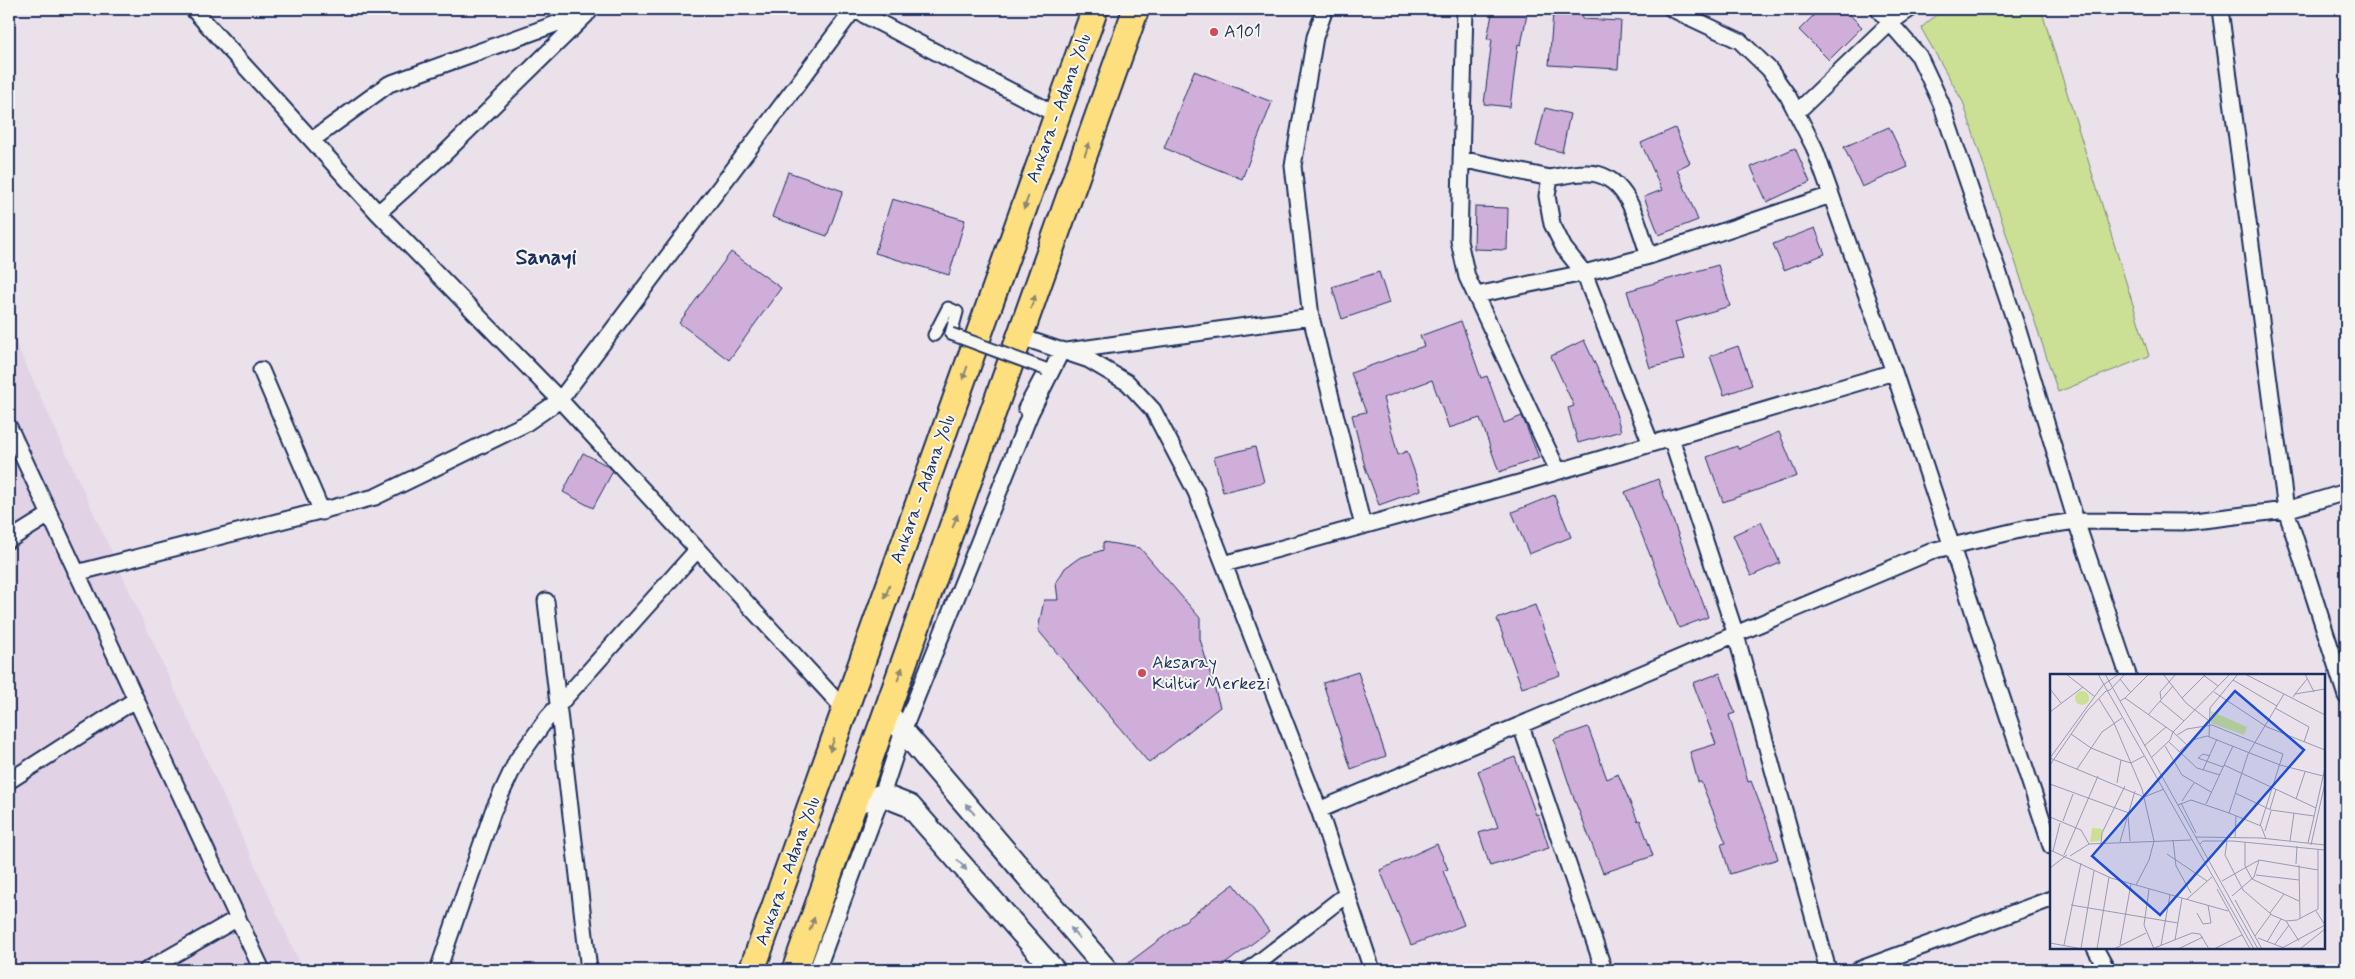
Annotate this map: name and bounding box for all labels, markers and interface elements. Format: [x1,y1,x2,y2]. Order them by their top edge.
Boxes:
place label: A101 [1224,20,1261,44]
marker: A101 [1208,26,1220,38]
street label: Ankara - Adana Yolu [1021,30,1097,186]
one-way arrow [1083,141,1091,156]
one-way arrow [1022,196,1030,211]
district label: Sanayi [515,244,577,272]
one-way arrow [1030,295,1037,310]
one-way arrow [961,365,968,380]
street label: Ankara - Adana Yolu [885,411,961,567]
one-way arrow [952,514,959,529]
one-way arrow [883,584,890,599]
place label: Aksaray Kültür Merkezi [1152,651,1270,696]
one-way arrow [897,667,905,682]
marker: Aksaray Kültür Merkezi [1136,667,1148,679]
inset map [2050,674,2325,949]
one-way arrow [828,737,836,752]
street label: Ankara - Adana Yolu [750,793,826,949]
one-way arrow [964,803,975,816]
one-way arrow [956,859,968,871]
one-way arrow [809,917,816,932]
one-way arrow [1070,927,1081,939]

